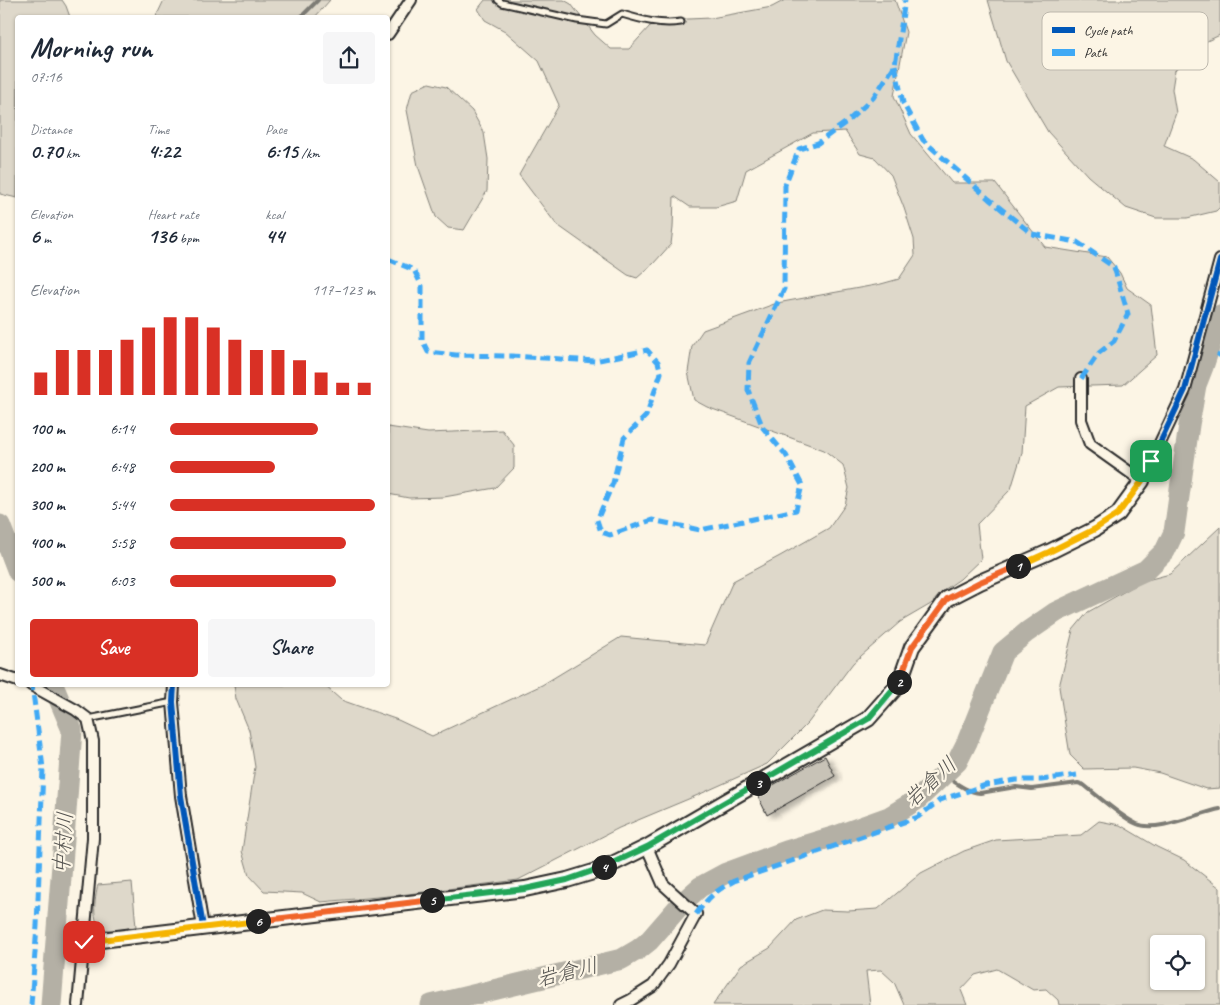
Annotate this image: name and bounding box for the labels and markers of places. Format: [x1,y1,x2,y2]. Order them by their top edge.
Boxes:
pin [1130,440,1172,482]
pin: 1 [1006,554,1030,578]
pin: 2 [886,670,912,694]
pin: 3 [746,770,770,796]
pin: 4 [592,854,616,880]
pin: 5 [420,888,444,912]
pin: 6 [246,908,270,934]
pin [63,921,105,963]

